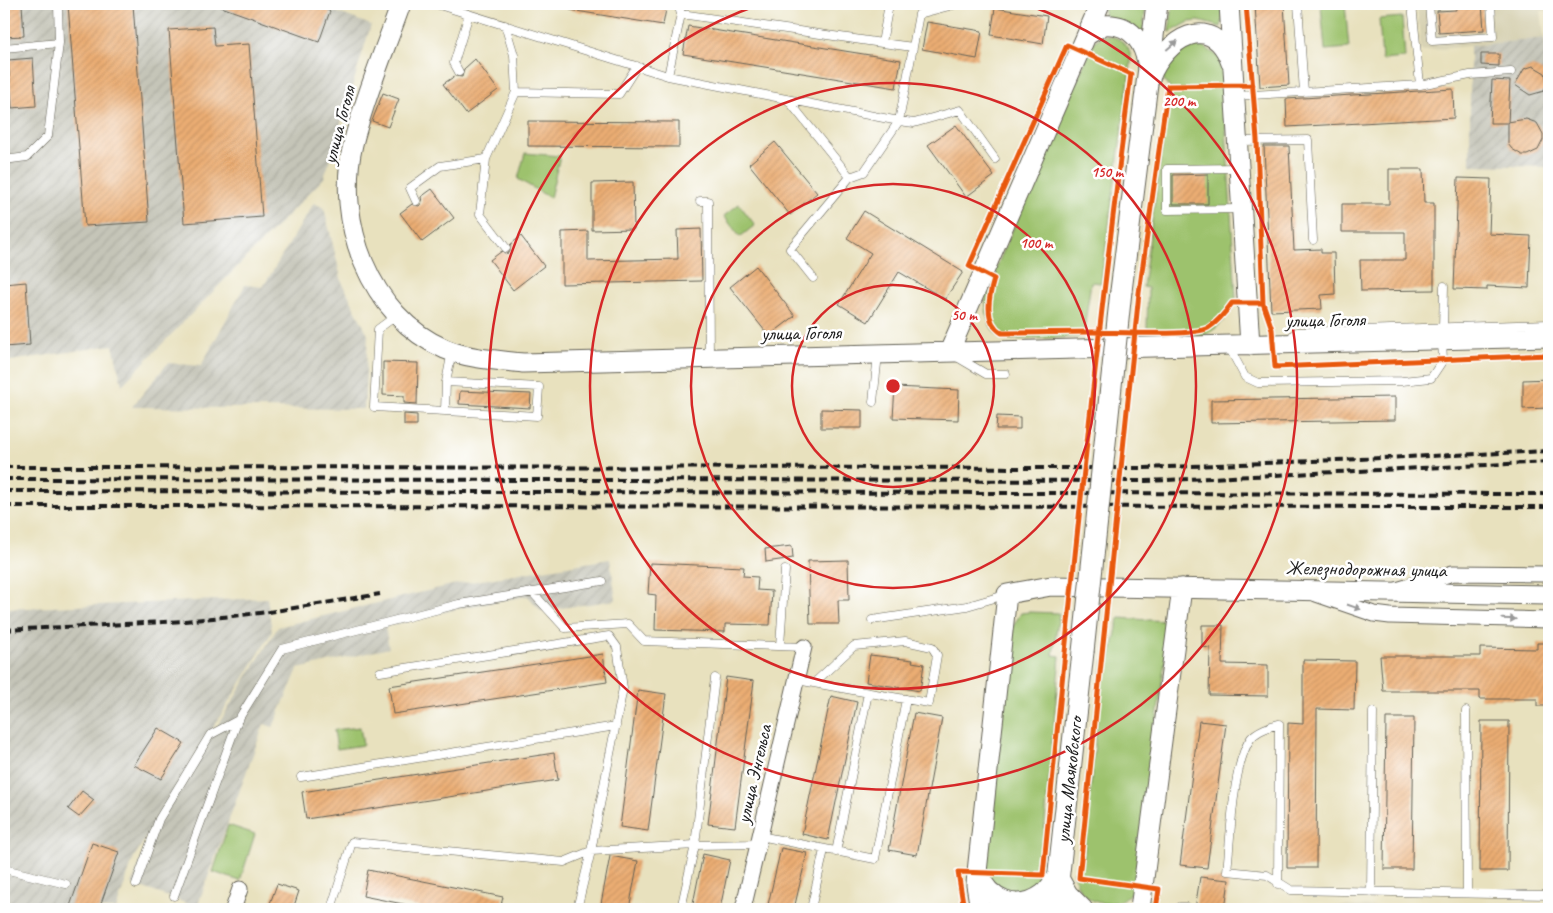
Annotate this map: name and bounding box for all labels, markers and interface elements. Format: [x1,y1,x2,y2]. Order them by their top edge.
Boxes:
one-way arrow [1166,39,1178,51]
street label: улица Гоголя [316,81,362,168]
text: 200 m [1163,92,1197,111]
text: 150 m [1091,163,1125,182]
text: 100 m [1020,234,1054,253]
text: 50 m [951,306,978,325]
street label: улица Гоголя [1284,307,1367,333]
street label: улица Гоголя [760,320,843,346]
centre of rings [884,377,902,395]
street label: Железнодорожная улица [1285,555,1448,583]
one-way arrow [1346,604,1361,611]
one-way arrow [1501,615,1517,623]
street label: улица Маяковского [1050,714,1088,845]
street label: улица Энгельса [730,720,778,827]

